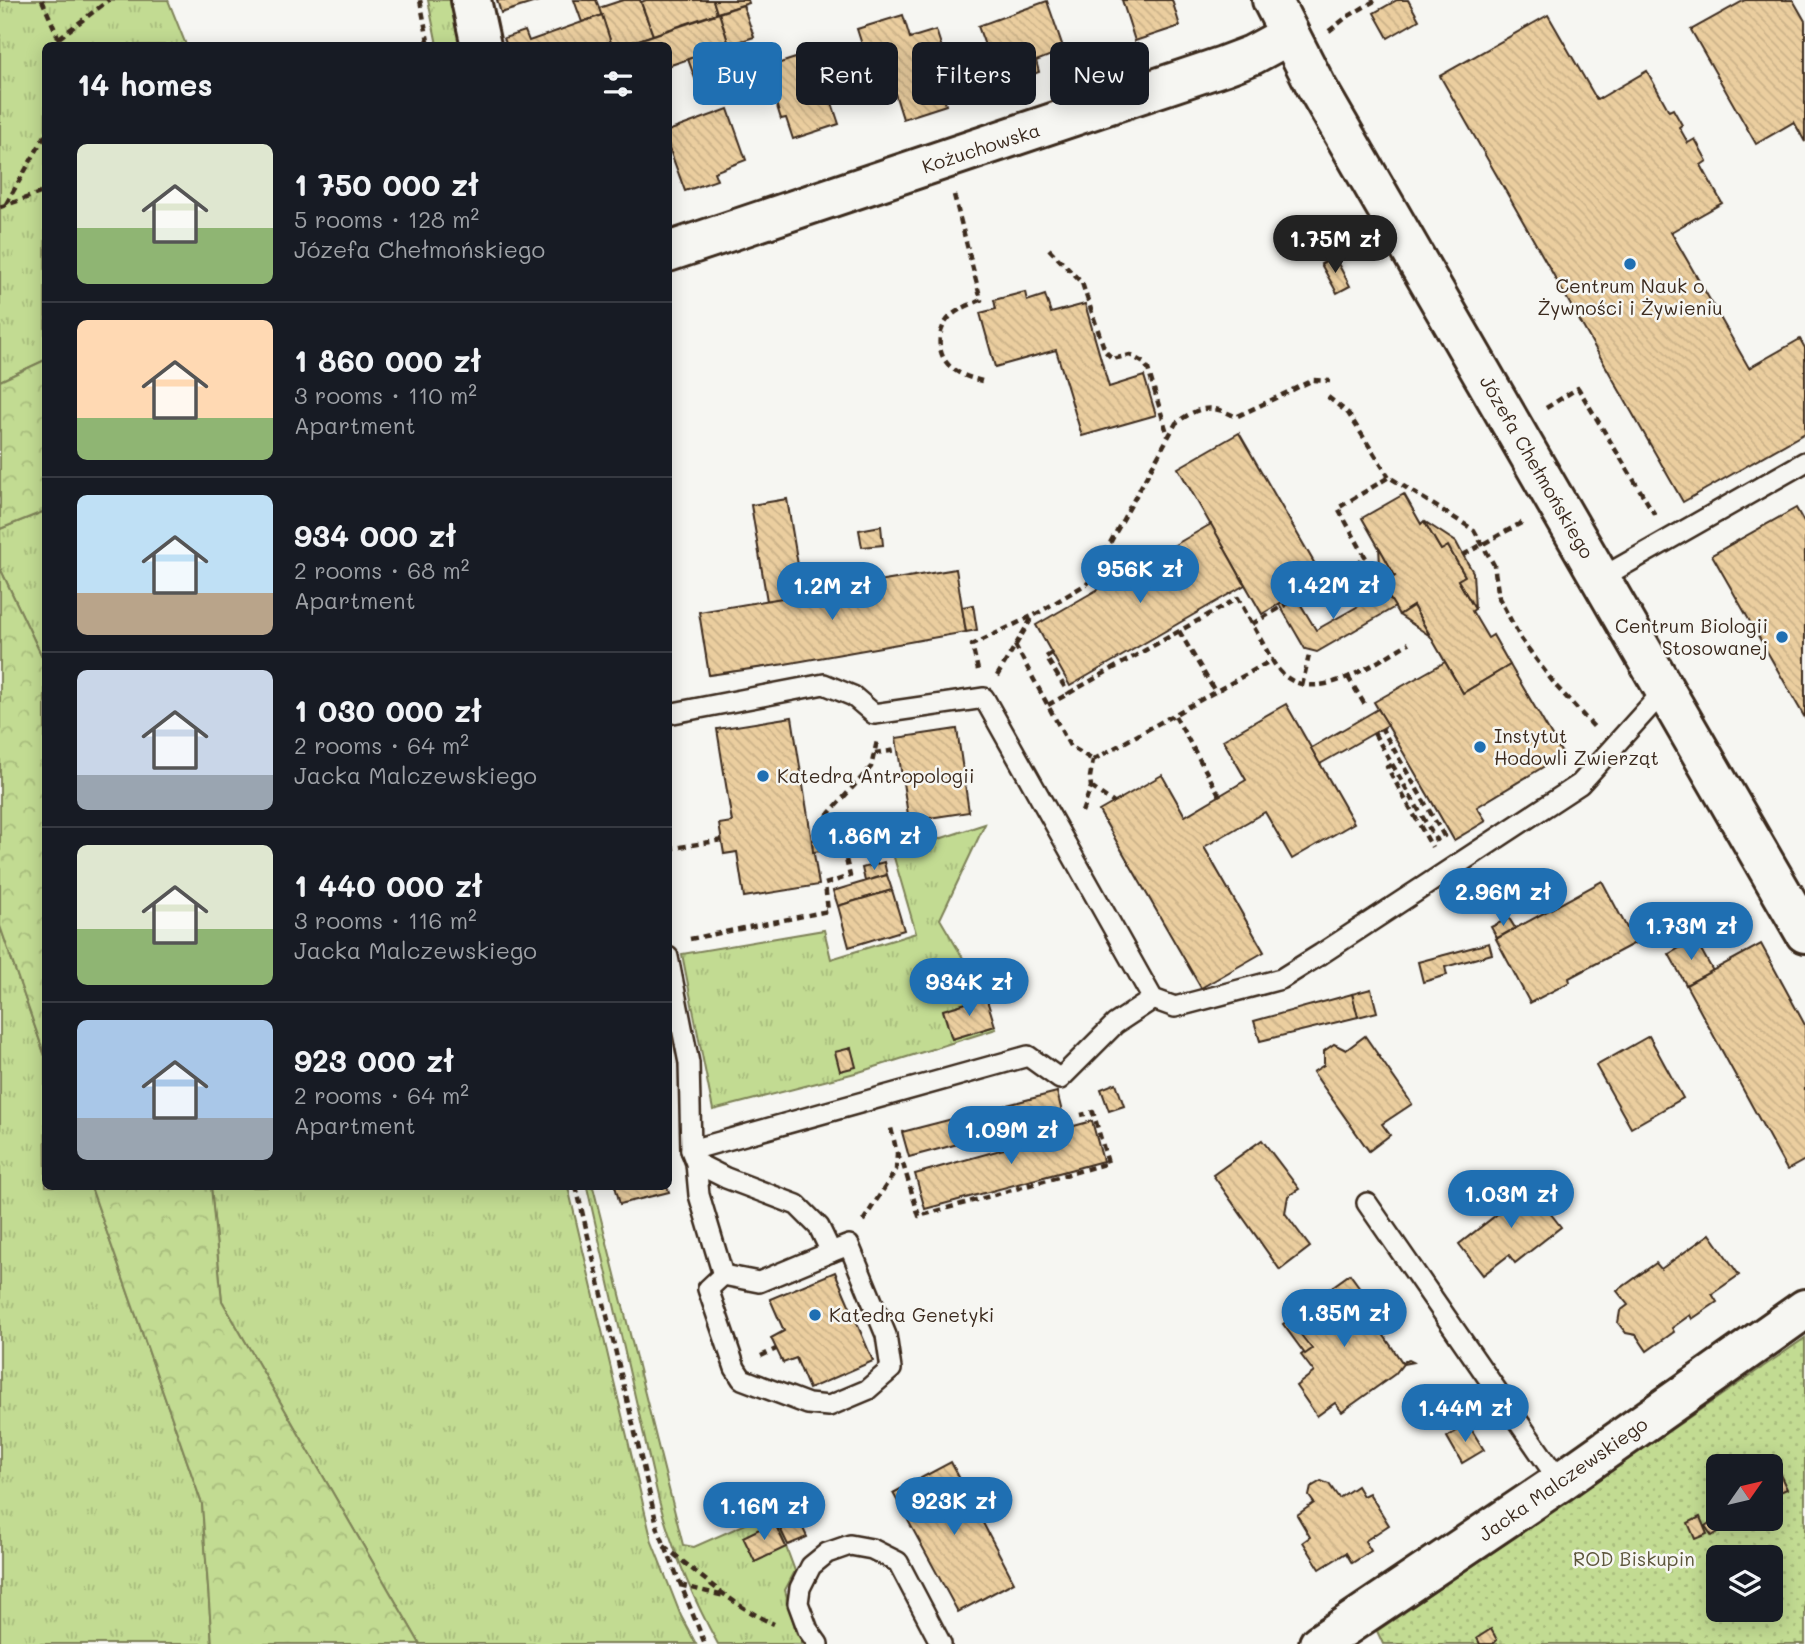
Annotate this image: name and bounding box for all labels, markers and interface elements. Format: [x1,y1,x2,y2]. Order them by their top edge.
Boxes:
chip: Buy [693,42,782,105]
chip: Rent [796,42,898,105]
chip: Filters [912,42,1036,105]
chip: New [1050,42,1149,105]
text: 14 homes [77,64,213,104]
icon: filters [599,65,637,103]
street label: Kożuchowska [919,117,1043,178]
text: 1 750 000 zł [294,164,479,204]
icon: home [133,172,217,256]
text: 5 rooms · 128 m² [294,204,479,234]
pin: 1.75M zł [1263,216,1407,275]
text: 1.75M zł [1289,223,1381,253]
text: Józefa Chełmońskiego [294,234,545,264]
marker: Centrum Nauk o Żywności i Żywieniu [1622,256,1638,272]
place label: Centrum Nauk o Żywności i Żywieniu [1537,273,1723,320]
text: 1 860 000 zł [294,340,481,380]
icon: home [133,348,217,432]
street label: Józefa Chełmońskiego [1475,371,1600,563]
text: 3 rooms · 110 m² [294,380,477,410]
text: Apartment [294,410,416,440]
text: 934 000 zł [294,515,456,555]
icon: home [133,523,217,607]
pin: 956K zł [1075,546,1205,605]
text: 956K zł [1097,553,1183,583]
text: 2 rooms · 68 m² [294,555,469,585]
pin: 1.2M zł [767,562,897,622]
pin: 1.42M zł [1261,562,1405,621]
text: 1.42M zł [1287,569,1379,599]
text: 1.2M zł [793,570,871,600]
text: Apartment [294,585,416,615]
place label: Centrum Biologii Stosowanej [1615,613,1768,660]
marker: Centrum Biologii Stosowanej [1774,629,1790,645]
text: 1 030 000 zł [294,690,482,730]
icon: home [133,698,217,782]
place label: Instytut Hodowli Zwierząt [1494,723,1659,770]
text: 2 rooms · 64 m² [294,730,469,760]
marker: Instytut Hodowli Zwierząt [1472,739,1488,755]
text: Jacka Malczewskiego [294,760,537,790]
place label: Katedra Antropologii [777,763,975,788]
marker: Katedra Antropologii [755,768,771,784]
pin: 1.86M zł [802,812,946,872]
text: 1.86M zł [827,820,921,850]
text: 1 440 000 zł [294,865,483,905]
pin: 2.96M zł [1431,869,1575,928]
icon: home [133,873,217,957]
text: 2.96M zł [1455,876,1551,906]
pin: 1.73M zł [1619,902,1763,962]
text: 3 rooms · 116 m² [294,905,477,935]
text: 1.73M zł [1645,910,1737,940]
text: Jacka Malczewskiego [294,935,537,965]
pin: 934K zł [904,958,1034,1018]
text: 934K zł [926,966,1012,996]
text: 923 000 zł [294,1040,454,1080]
icon: home [133,1048,217,1132]
text: 2 rooms · 64 m² [294,1080,469,1110]
pin: 1.09M zł [939,1106,1083,1166]
text: Apartment [294,1110,416,1140]
text: 1.09M zł [964,1114,1058,1144]
pin: 1.03M zł [1439,1170,1583,1230]
text: 1.03M zł [1464,1178,1558,1208]
pin: 1.35M zł [1272,1290,1416,1349]
text: 1.35M zł [1298,1297,1390,1327]
place label: Katedra Genetyki [829,1302,994,1327]
marker: Katedra Genetyki [807,1307,823,1323]
pin: 1.44M zł [1393,1384,1537,1444]
text: 1.44M zł [1418,1392,1512,1422]
street label: Jacka Malczewskiego [1473,1411,1652,1546]
north arrow [1706,1454,1783,1531]
map controls [1706,1454,1783,1622]
pin: 923K zł [889,1478,1019,1537]
pin: 1.16M zł [692,1482,836,1542]
text: 923K zł [911,1485,997,1515]
text: 1.16M zł [719,1490,809,1520]
button: layers [1706,1545,1783,1622]
park label: ROD Biskupin [1573,1546,1695,1571]

